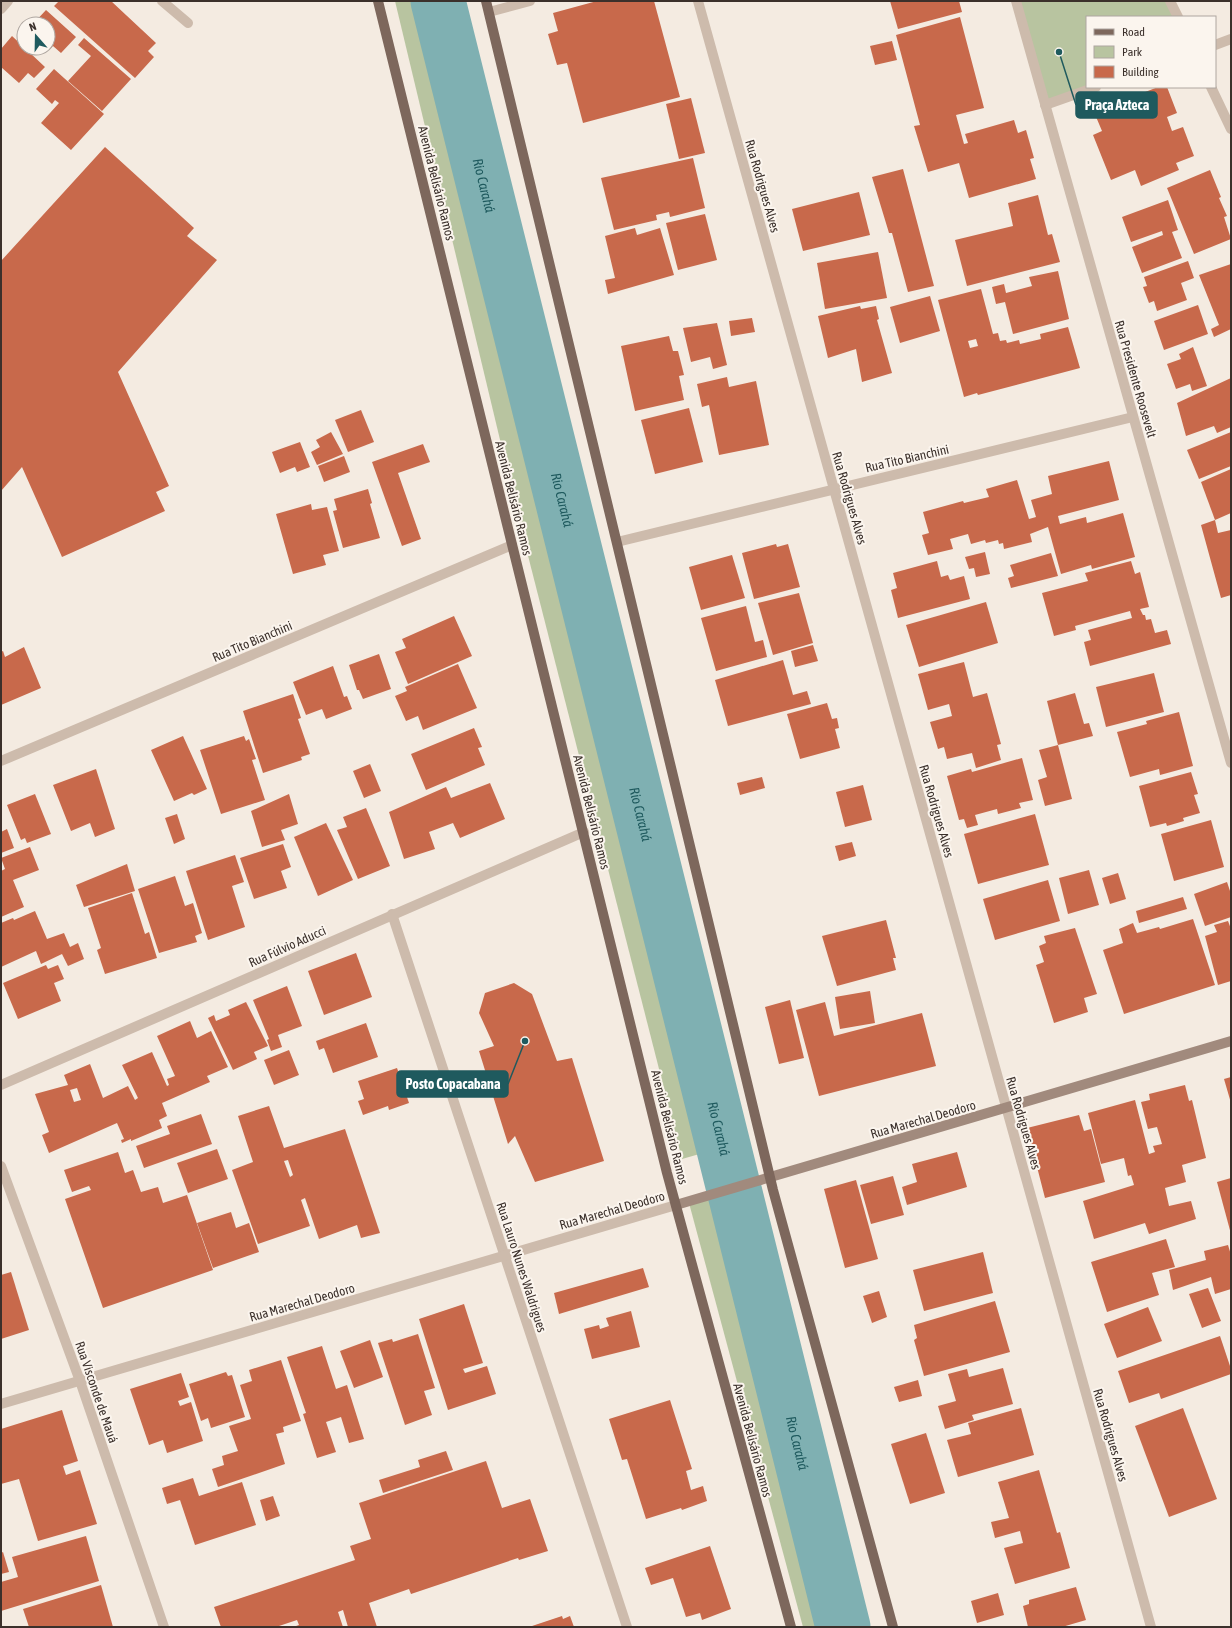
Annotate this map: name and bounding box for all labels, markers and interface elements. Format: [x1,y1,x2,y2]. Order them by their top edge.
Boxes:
north arrow [16,16,56,56]
legend [1086,16,1216,88]
text: N [27,20,38,33]
text: Road [1122,25,1145,39]
text: Park [1122,45,1143,59]
text: Building [1122,65,1160,79]
callout: Praça Azteca [1076,92,1157,118]
text: Praça Azteca [1085,97,1150,113]
street label: Avenida Belisário Ramos [415,124,458,242]
street label: Rua Rodrigues Alves [742,138,783,235]
water label: Rio Carahá [469,157,498,215]
street label: Rua Presidente Roosevelt [1112,319,1160,440]
street label: Avenida Belisário Ramos [492,439,535,557]
street label: Rua Tito Bianchini [864,442,950,475]
street label: Rua Rodrigues Alves [829,450,870,547]
water label: Rio Carahá [548,471,577,529]
street label: Rua Tito Bianchini [210,618,294,665]
street label: Avenida Belisário Ramos [570,753,613,871]
street label: Rua Rodrigues Alves [916,763,957,860]
water label: Rio Carahá [626,785,655,843]
street label: Rua Fúlvio Aducci [246,923,328,970]
street label: Avenida Belisário Ramos [648,1068,691,1186]
callout: Posto Copacabana [397,1071,508,1097]
street label: Rua Rodrigues Alves [1003,1075,1044,1172]
text: Posto Copacabana [406,1076,501,1092]
street label: Rua Marechal Deodoro [869,1097,978,1142]
water label: Rio Carahá [704,1100,733,1158]
street label: Rua Marechal Deodoro [558,1188,667,1233]
street label: Rua Lauro Nunes Waldrigues [493,1200,550,1335]
street label: Rua Marechal Deodoro [248,1280,357,1325]
street label: Rua Visconde de Mauá [72,1339,121,1445]
street label: Avenida Belisário Ramos [730,1382,775,1499]
street label: Rua Rodrigues Alves [1090,1387,1131,1484]
water label: Rio Carahá [783,1414,812,1472]

